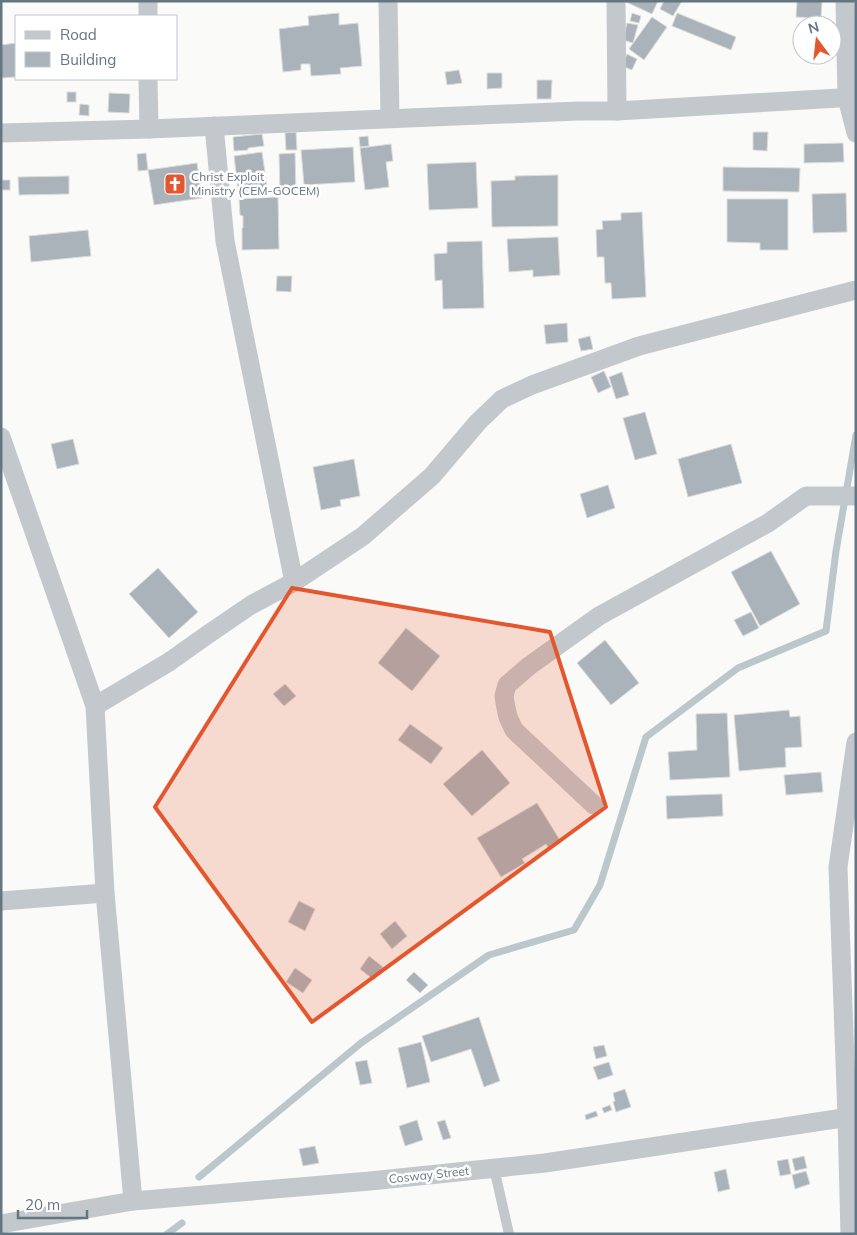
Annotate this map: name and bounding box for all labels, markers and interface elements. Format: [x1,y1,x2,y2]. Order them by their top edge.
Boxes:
legend [15,15,178,80]
north arrow [792,15,842,65]
text: N [806,17,821,38]
text: Road [60,25,97,44]
text: Building [60,50,116,69]
place label: Christ Exploit Ministry (CEM-GOCEM) [191,169,320,198]
church icon: Christ Exploit Ministry (CEM-GOCEM) [163,172,187,196]
street label: Cosway Street [388,1163,470,1186]
scale bar [18,1188,86,1220]
text: 20 m [25,1195,60,1214]

